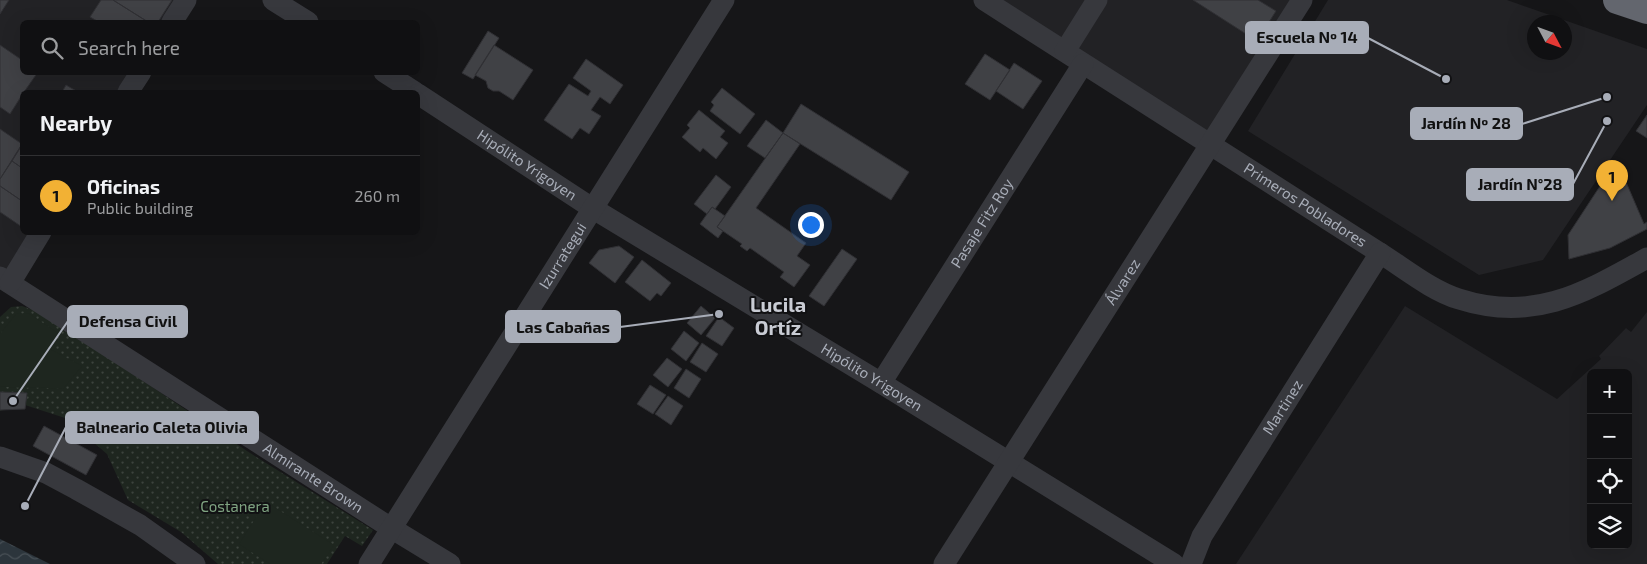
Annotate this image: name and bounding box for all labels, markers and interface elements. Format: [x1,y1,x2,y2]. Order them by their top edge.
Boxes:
north arrow [1527,15,1572,60]
search box [20,20,420,75]
callout: Escuela Nº 14 [1246,22,1368,53]
text: Escuela Nº 14 [1256,27,1358,46]
icon: search [38,34,66,62]
text: Search here [78,36,180,59]
callout: Jardín Nº 28 [1411,108,1522,139]
text: Nearby [40,110,112,135]
text: Jardín Nº 28 [1421,113,1511,132]
street label: Hipólito Yrigoyen [474,125,580,204]
street label: Primeros Pobladores [1241,158,1370,250]
pin: 1 [1596,160,1628,201]
callout: Jardín N°28 [1467,169,1573,200]
text: Jardín N°28 [1477,174,1563,193]
text: Oficinas [87,175,160,198]
street label: Pasaje Fitz Roy [946,175,1016,271]
text: 1 [53,186,59,205]
text: 260 m [355,186,400,205]
text: Public building [87,198,193,217]
your location [798,212,824,238]
street label: Izurrategui [534,219,590,292]
street label: Álvarez [1101,255,1143,308]
district label: Lucila Ortíz [750,292,806,339]
callout: Defensa Civil [68,306,187,337]
text: Defensa Civil [79,311,178,330]
callout: Las Cabañas [506,311,620,342]
text: Las Cabañas [516,317,610,336]
street label: Hipólito Yrigoyen [818,339,926,414]
map controls [1587,369,1632,549]
button: + [1587,369,1632,414]
street label: Martinez [1258,376,1306,438]
callout: Balneario Caleta Olivia [66,412,258,443]
button: − [1587,414,1632,459]
text: Balneario Caleta Olivia [76,417,248,436]
street label: Almirante Brown [260,438,367,516]
button: locate [1587,459,1632,504]
park label: Costanera [200,497,270,515]
button: layers [1587,504,1632,549]

